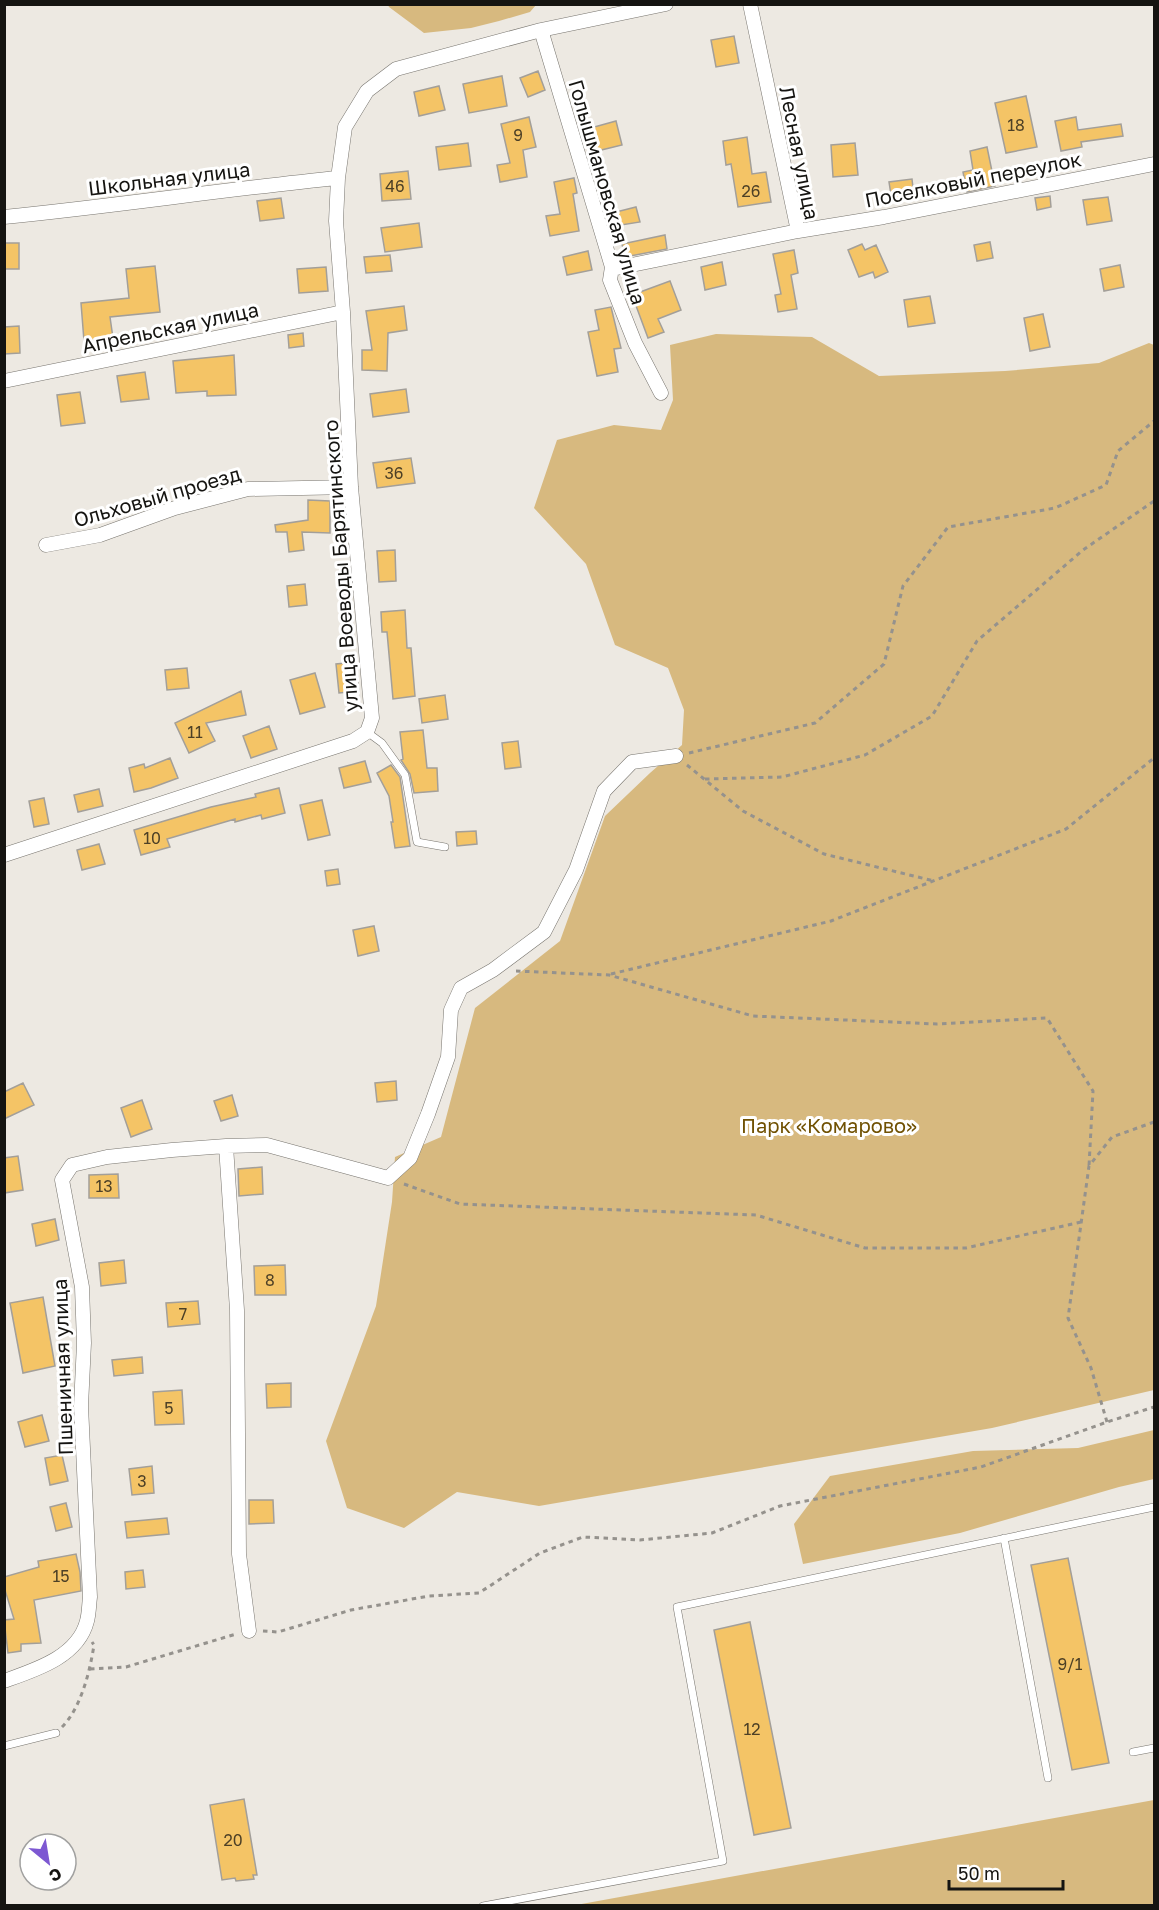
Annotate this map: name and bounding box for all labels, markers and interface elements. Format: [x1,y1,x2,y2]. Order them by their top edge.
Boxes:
street label: Голышмановская улица [564,77,652,307]
street label: Лесная улица [775,84,825,222]
house number: 18 [1007,115,1025,135]
house number: 9 [513,125,523,145]
street label: Поселковый переулок [863,146,1083,212]
street label: Школьная улица [87,156,251,200]
house number: 46 [385,176,405,196]
house number: 26 [742,181,760,201]
street label: Апрельская улица [79,297,261,357]
street label: улица Воеводы Барятинского [318,419,362,713]
street label: Ольховый проезд [71,461,243,531]
house number: 36 [384,463,404,483]
house number: 11 [187,722,203,742]
house number: 10 [143,828,161,848]
park label: Парк «Комарово» [741,1113,917,1137]
house number: 13 [95,1176,113,1196]
house number: 8 [265,1270,275,1290]
street label: Пшеничная улица [47,1278,77,1456]
house number: 7 [179,1304,187,1324]
house number: 5 [164,1398,174,1418]
house number: 3 [137,1471,147,1491]
house number: 15 [52,1566,70,1586]
house number: 9/1 [1057,1654,1083,1674]
house number: 12 [743,1719,761,1739]
house number: 20 [223,1830,243,1850]
north arrow [18,1832,78,1892]
scale bar [949,1853,1063,1891]
text: 50 m [958,1862,1000,1884]
text: С [46,1863,65,1886]

